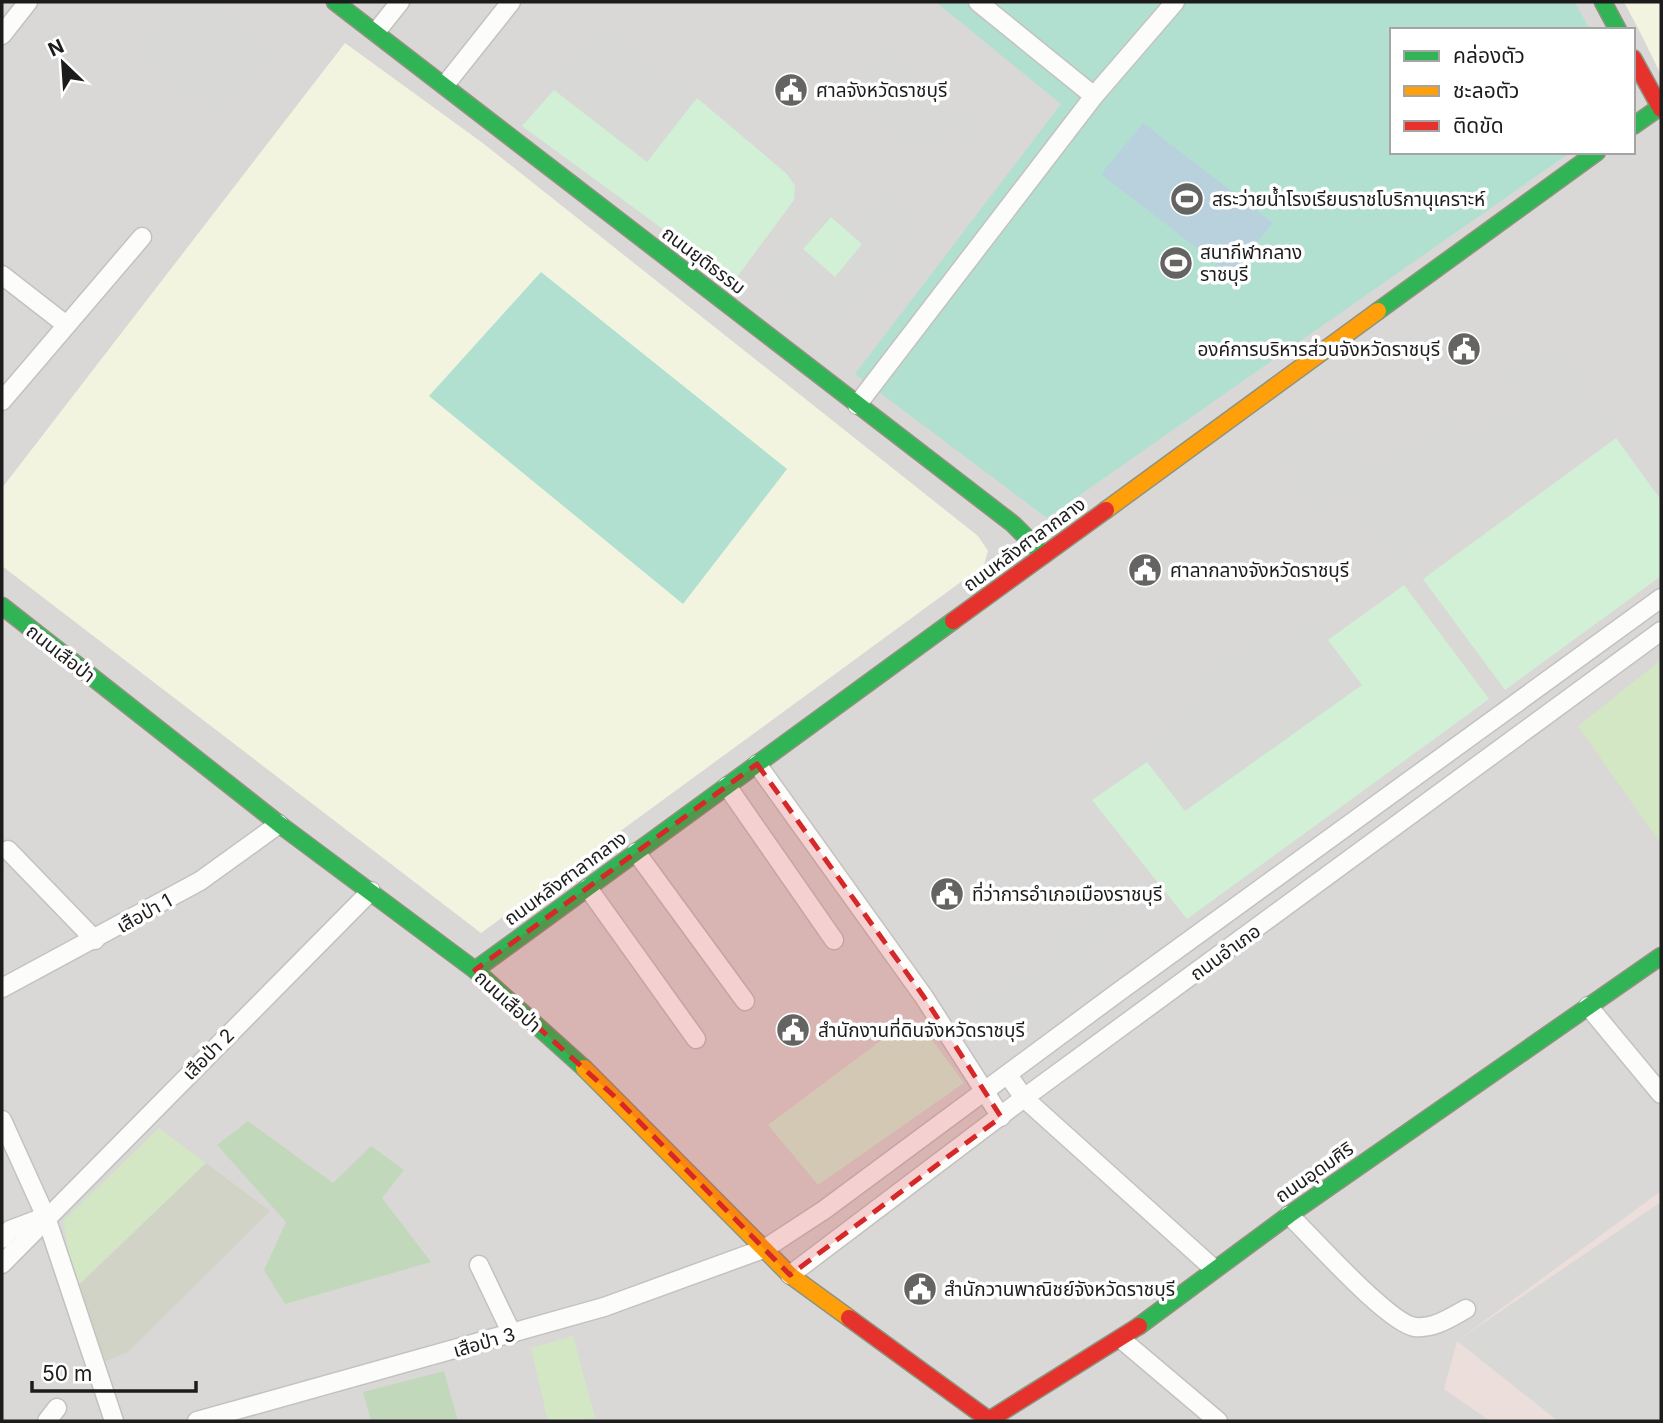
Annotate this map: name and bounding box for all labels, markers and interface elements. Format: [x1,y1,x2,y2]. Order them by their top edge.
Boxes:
north arrow [28,28,98,98]
legend [1390,28,1635,154]
text: N [45,35,67,62]
text: คล่องตัว [1453,43,1525,68]
public building icon: ศาลจังหวัดราชบุรี [772,71,810,109]
text: ชะลอตัว [1453,78,1519,103]
place label: ศาลจังหวัดราชบุรี [816,79,947,102]
text: ติดขัด [1453,113,1504,138]
sports icon: สระว่ายน้ำโรงเรียนราชโบริกานุเคราะห์ [1168,180,1206,218]
place label: สระว่ายน้ำโรงเรียนราชโบริกานุเคราะห์ [1212,186,1486,211]
street label: ถนนยุติธรรม [657,222,750,299]
place label: สนากีฬากลาง ราชบุรี [1200,241,1302,286]
sports icon: สนากีฬากลาง ราชบุรี [1157,244,1195,282]
public building icon: องค์การบริหารส่วนจังหวัดราชบุรี [1445,330,1483,368]
place label: องค์การบริหารส่วนจังหวัดราชบุรี [1197,338,1440,361]
street label: ถนนหลังศาลากลาง [959,492,1090,596]
public building icon: ศาลากลางจังหวัดราชบุรี [1126,551,1164,589]
place label: ศาลากลางจังหวัดราชบุรี [1170,559,1349,582]
street label: ถนนเสือป่า [22,619,100,687]
street label: ถนนหลังศาลากลาง [500,826,631,930]
public building icon: ที่ว่าการอำเภอเมืองราชบุรี [928,875,966,913]
place label: ที่ว่าการอำเภอเมืองราชบุรี [972,881,1162,906]
street label: เสือป่า 1 [113,889,176,938]
street label: ถนนอำเภอ [1186,919,1265,986]
street label: ถนนเสือป่า [470,966,546,1037]
public building icon: สำนักงานที่ดินจังหวัดราชบุรี [774,1011,812,1049]
place label: สำนักงานที่ดินจังหวัดราชบุรี [818,1017,1025,1042]
street label: เสือป่า 2 [178,1024,239,1085]
street label: ถนนอุดมศิริ [1271,1137,1358,1208]
public building icon: สำนักวานพาณิชย์จังหวัดราชบุรี [901,1270,939,1308]
place label: สำนักวานพาณิชย์จังหวัดราชบุรี [944,1278,1175,1301]
street label: เสือป่า 3 [450,1323,518,1362]
scale bar [32,1350,196,1394]
text: 50 m [42,1361,92,1386]

